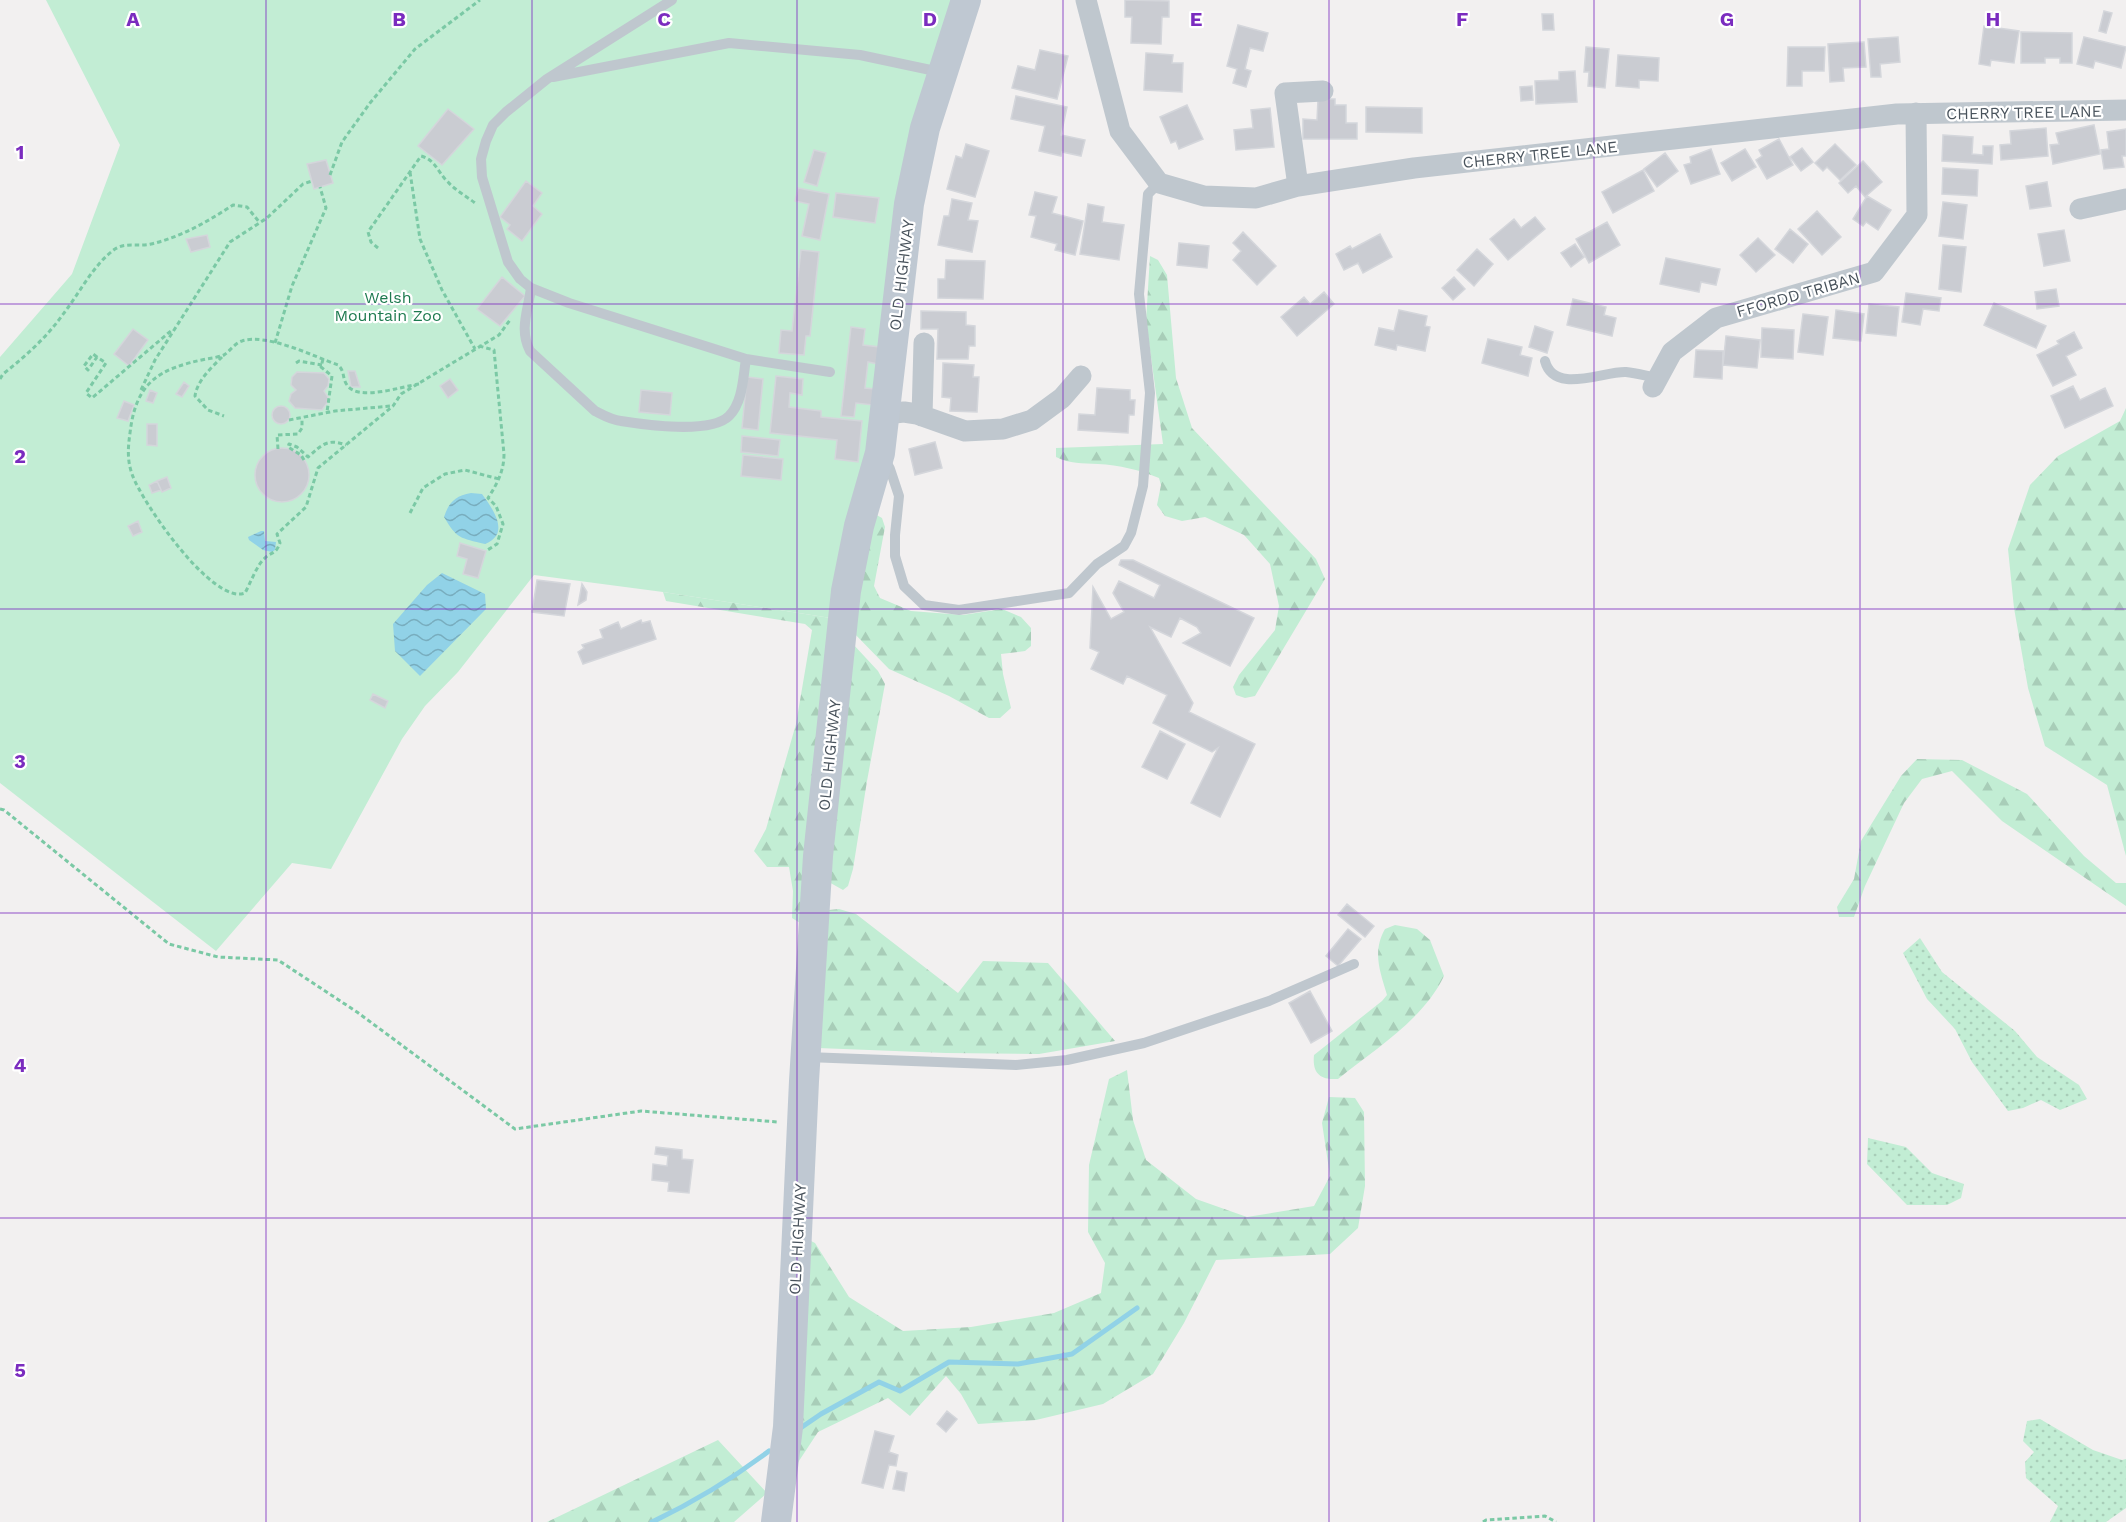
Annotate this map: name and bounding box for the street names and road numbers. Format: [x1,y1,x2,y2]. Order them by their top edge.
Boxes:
street label: CHERRY TREE LANE [1946,102,2102,123]
street label: CHERRY TREE LANE [1462,137,1618,172]
street label: OLD HIGHWAY [885,218,918,332]
street label: FFORDD TRIBAN [1734,268,1862,321]
street label: OLD HIGHWAY [814,698,845,812]
street label: OLD HIGHWAY [785,1183,810,1295]

